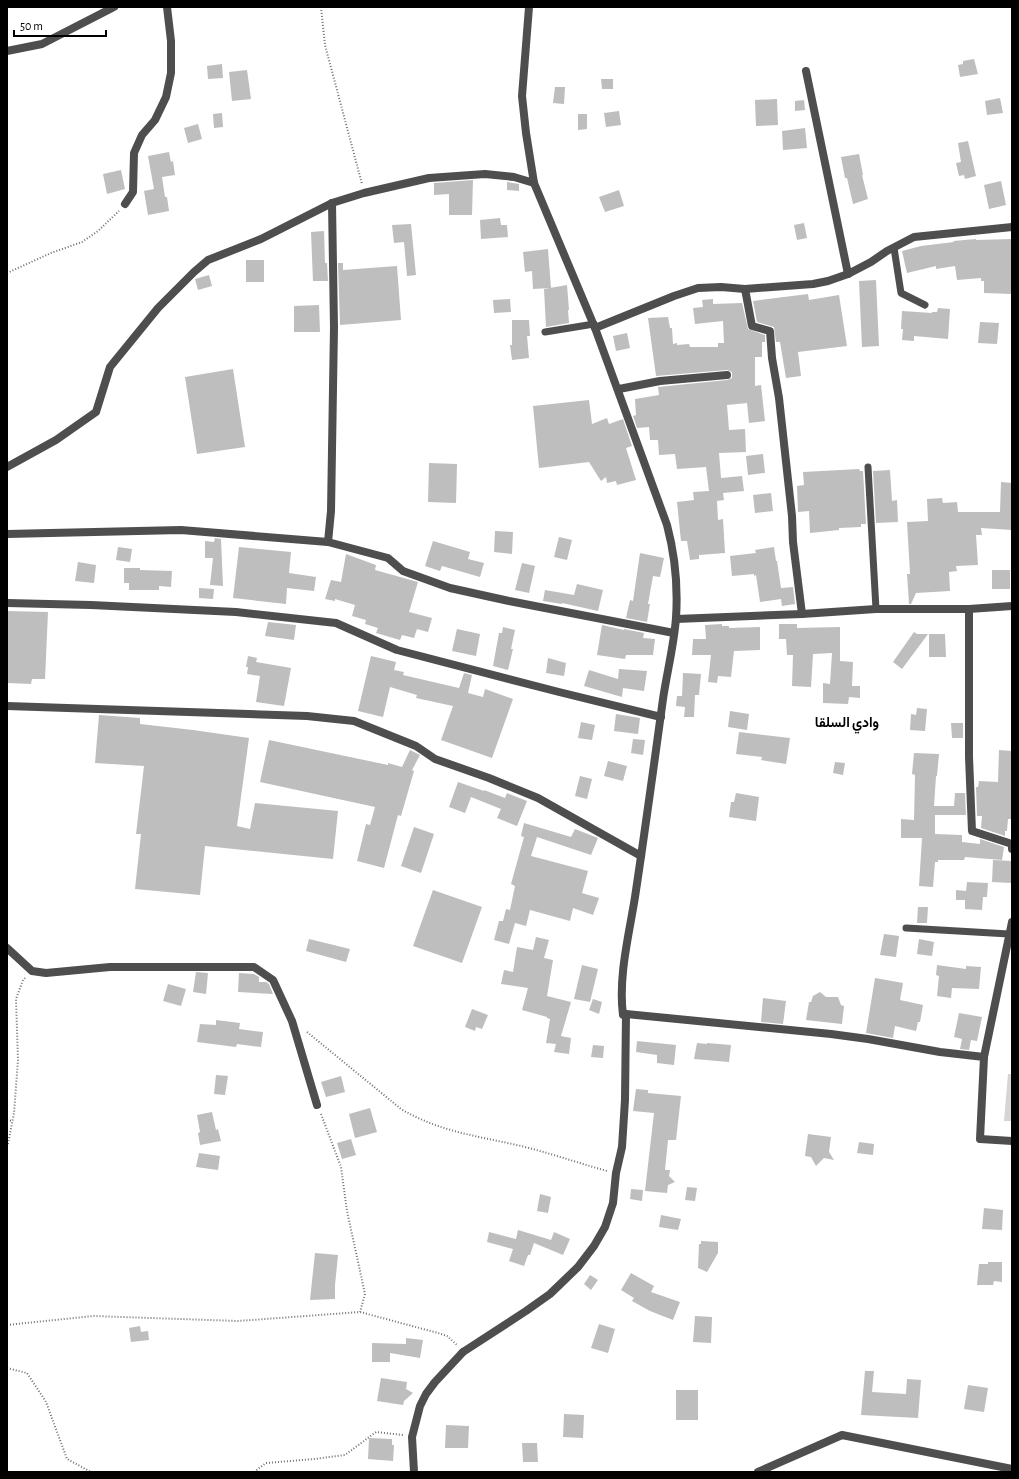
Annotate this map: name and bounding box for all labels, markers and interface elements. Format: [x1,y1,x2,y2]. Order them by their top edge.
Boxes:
scale bar [14,12,106,38]
text: 50 m [20,20,43,32]
district label: وادي السلقا [815,716,879,734]

